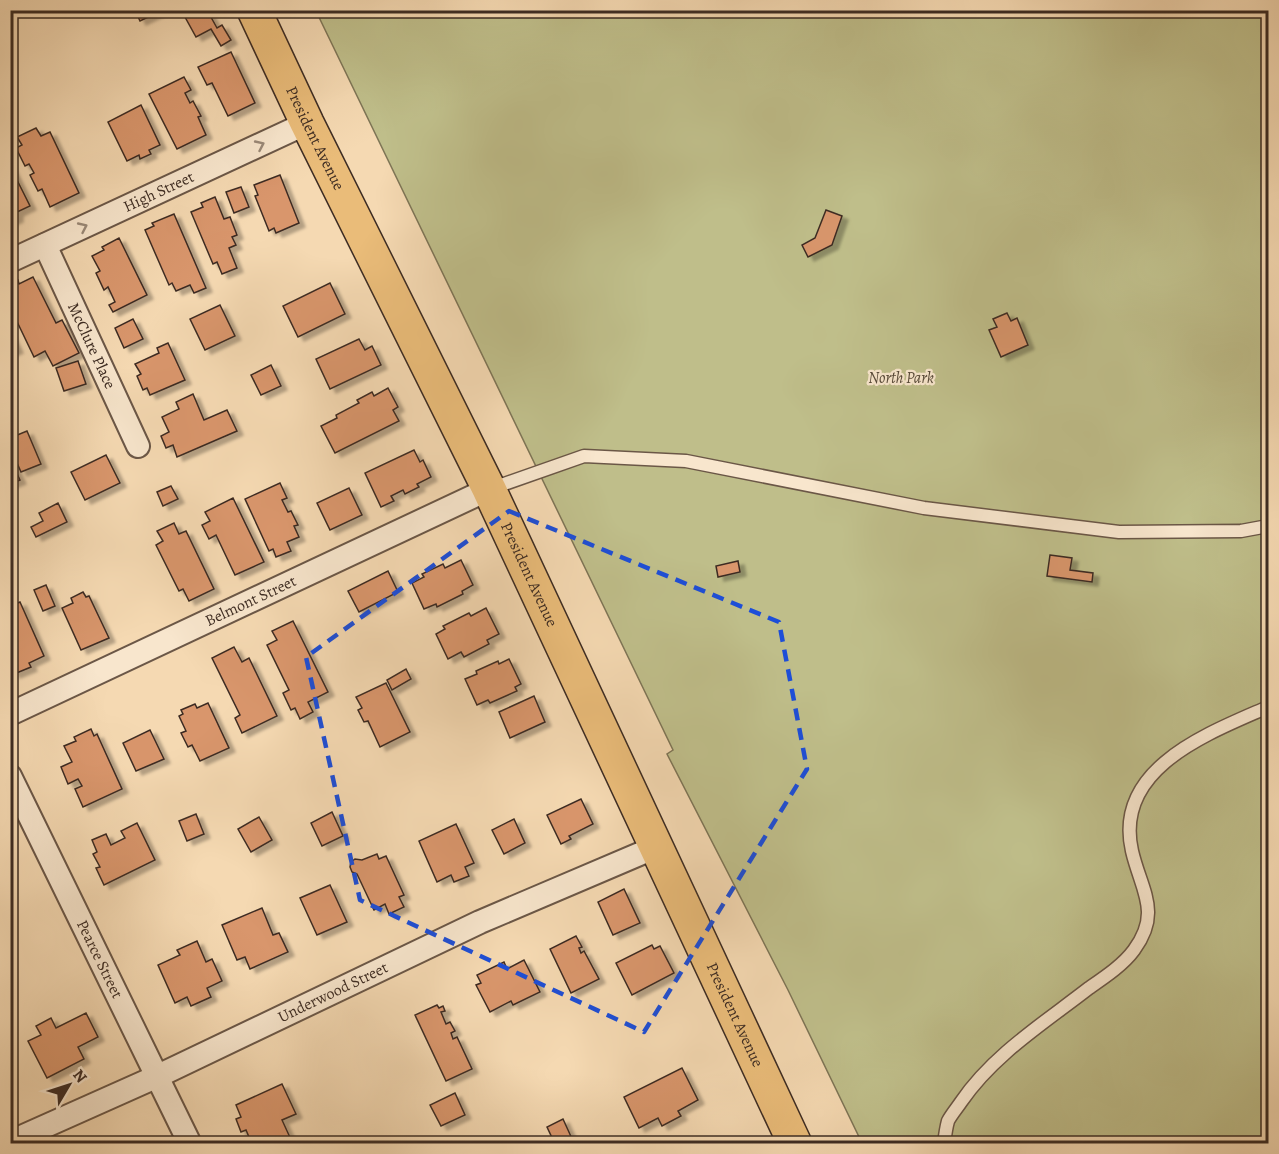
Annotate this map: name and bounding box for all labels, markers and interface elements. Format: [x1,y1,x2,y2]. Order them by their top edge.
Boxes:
street label: President Avenue [280,83,350,194]
one-way arrow [253,141,264,153]
street label: High Street [120,166,198,218]
one-way arrow [76,223,87,235]
street label: McClure Place [62,299,121,392]
park label: North Park [868,367,934,389]
street label: President Avenue [495,519,563,631]
street label: Belmont Street [202,570,300,632]
street label: Pearce Street [71,916,128,1002]
street label: Underwood Street [274,957,392,1028]
street label: President Avenue [701,959,769,1071]
north arrow [39,1055,99,1115]
text: N [68,1065,92,1088]

